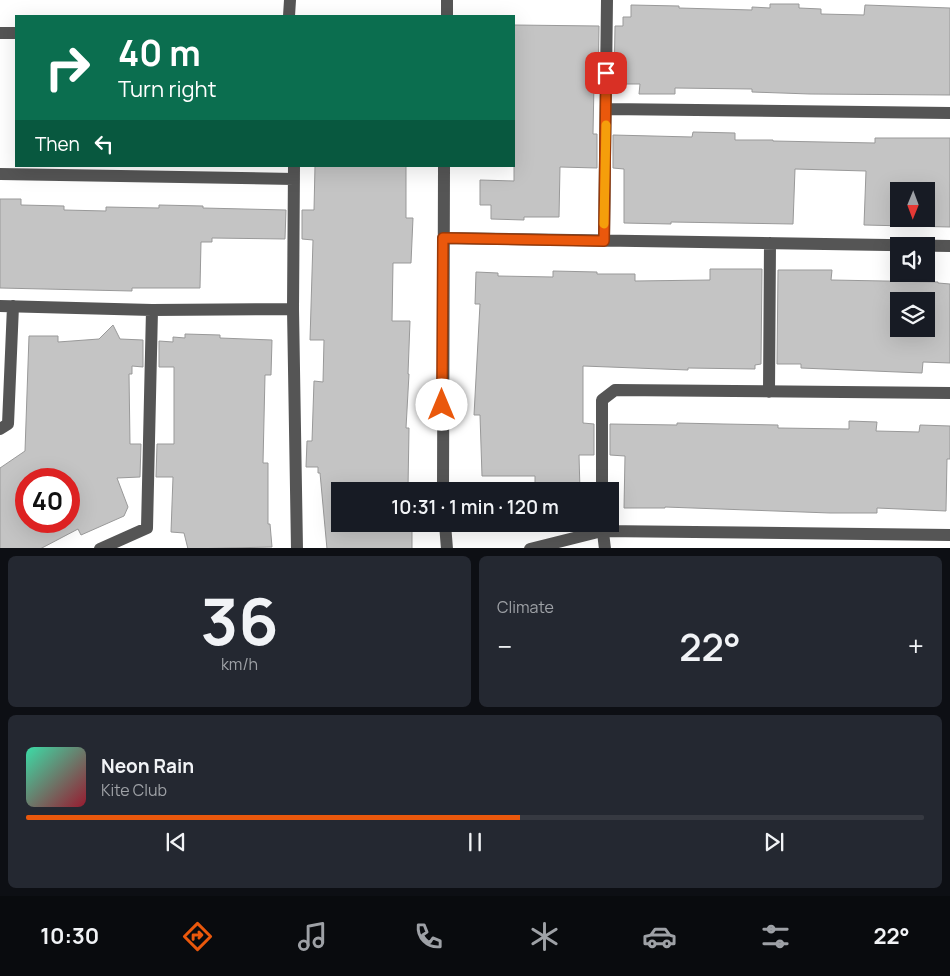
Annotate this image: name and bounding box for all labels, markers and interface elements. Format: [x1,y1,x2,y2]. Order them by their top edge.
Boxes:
text: 40 m [118,29,201,77]
icon: right [35,35,100,100]
pin [585,52,627,94]
icon: arrive [592,59,620,87]
text: Turn right [118,74,216,104]
icon: left [90,130,118,158]
text: Then [35,131,80,157]
north arrow [890,182,935,228]
map controls [890,182,935,337]
button: sound [890,237,935,282]
button: layers [890,292,935,337]
position arrow [415,378,467,430]
speed limit sign: 40 [15,468,80,533]
text: 10:31 · 1 min · 120 m [391,494,559,520]
text: 36 [200,576,279,665]
text: Climate [497,596,554,618]
text: 22° [679,620,741,672]
text: − [497,627,512,665]
text: + [908,627,924,665]
text: km/h [221,653,258,675]
text: Neon Rain [101,753,194,779]
text: Kite Club [101,779,167,801]
icon: previous [162,828,190,856]
icon: pause [461,828,489,856]
icon: next [760,828,788,856]
icon: directions [180,919,215,954]
icon: music [295,919,330,954]
icon: phone [411,919,446,954]
icon: climate [527,919,562,954]
icon: car [642,919,677,954]
icon: filters [758,919,793,954]
text: 10:30 [40,921,99,951]
text: 22° [873,921,910,951]

